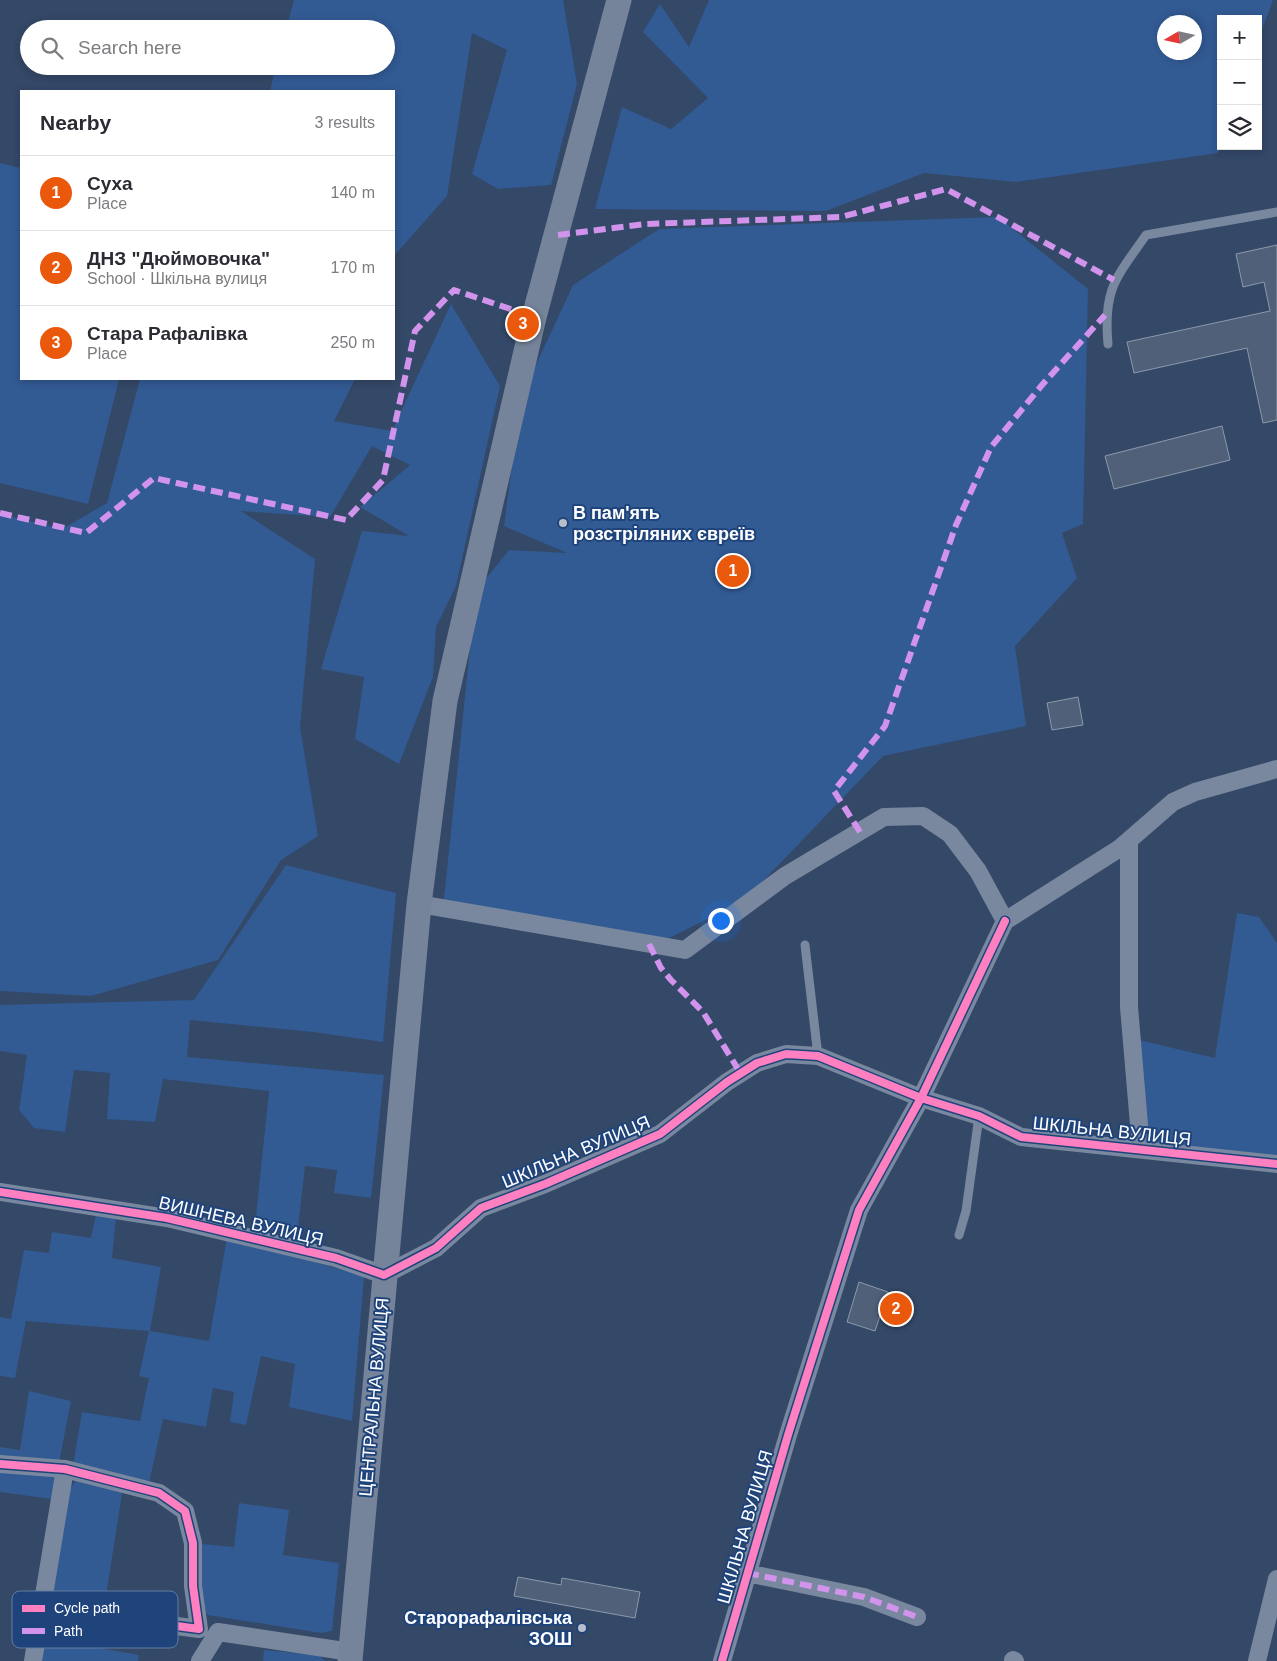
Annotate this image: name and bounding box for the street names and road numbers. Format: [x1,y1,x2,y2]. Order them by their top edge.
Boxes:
street label: ШКІЛЬНА ВУЛИЦЯ [499,1112,653,1192]
street label: ШКІЛЬНА ВУЛИЦЯ [1032,1113,1192,1149]
street label: ВИШНЕВА ВУЛИЦЯ [157,1192,325,1250]
street label: ЦЕНТРАЛЬНА ВУЛИЦЯ [355,1297,393,1497]
street label: ШКІЛЬНА ВУЛИЦЯ [713,1448,777,1606]

